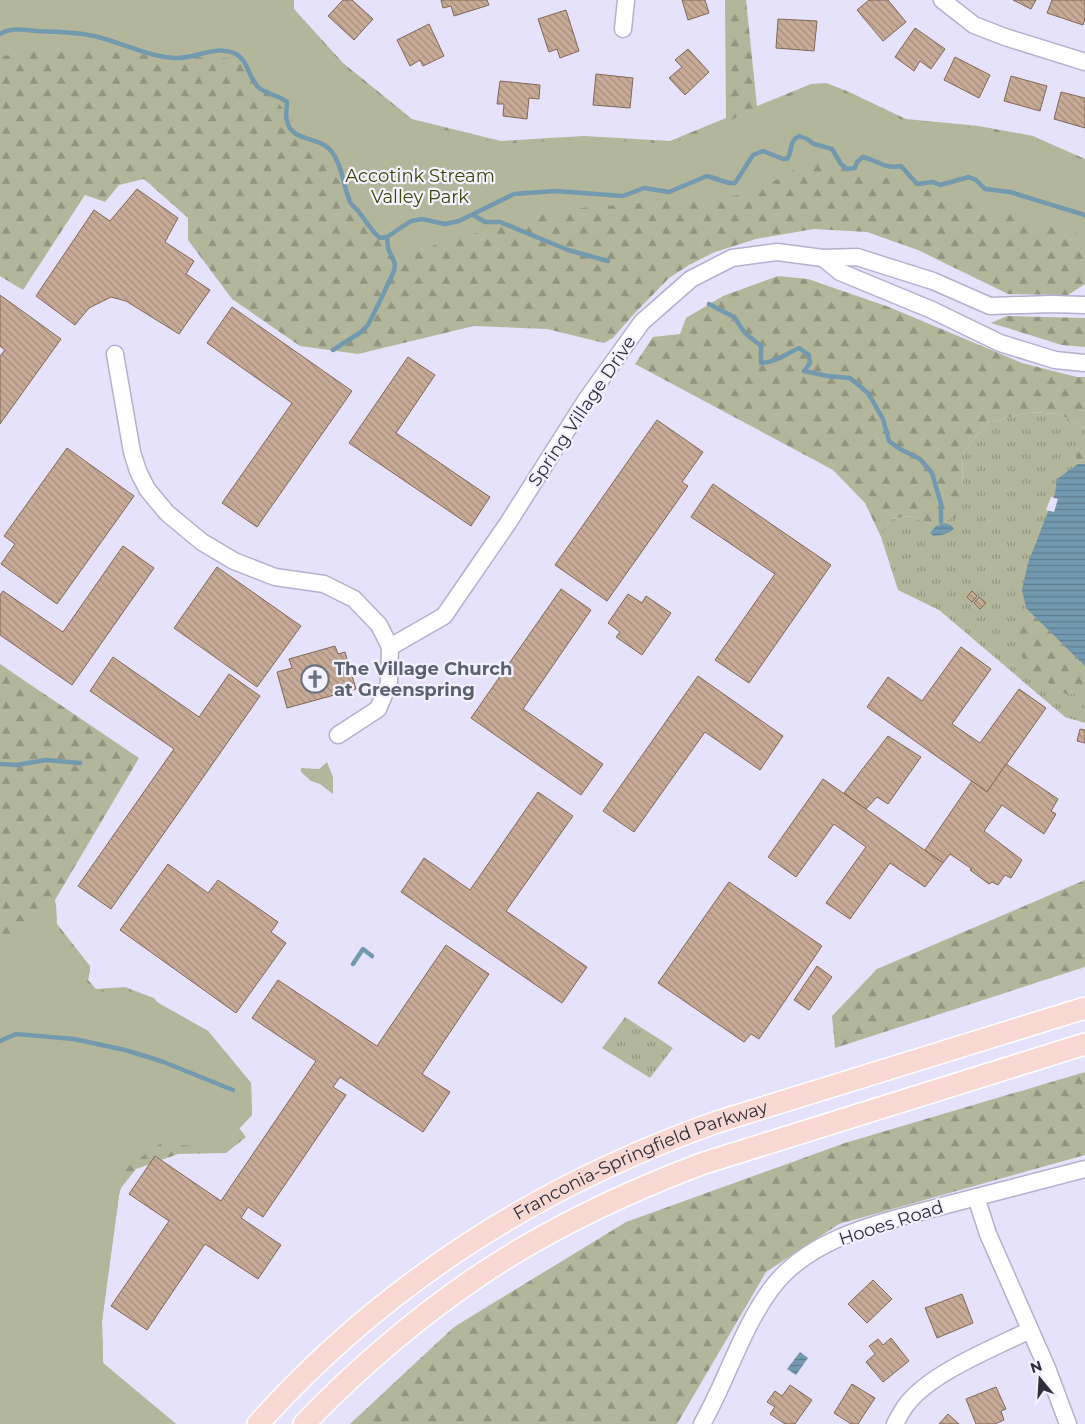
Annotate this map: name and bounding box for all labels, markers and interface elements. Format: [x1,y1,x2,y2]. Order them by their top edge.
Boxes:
park label: Accotink Stream Valley Park [345,165,495,208]
street label: Spring Village Drive [523,331,641,490]
place label: The Village Church at Greenspring [334,658,512,701]
church icon: The Village Church at Greenspring [300,664,330,694]
street label: Franconia-Springfield Parkway [509,1096,771,1225]
street label: Hooes Road [836,1196,946,1250]
north arrow [1015,1354,1065,1404]
text: N [1028,1356,1044,1377]

